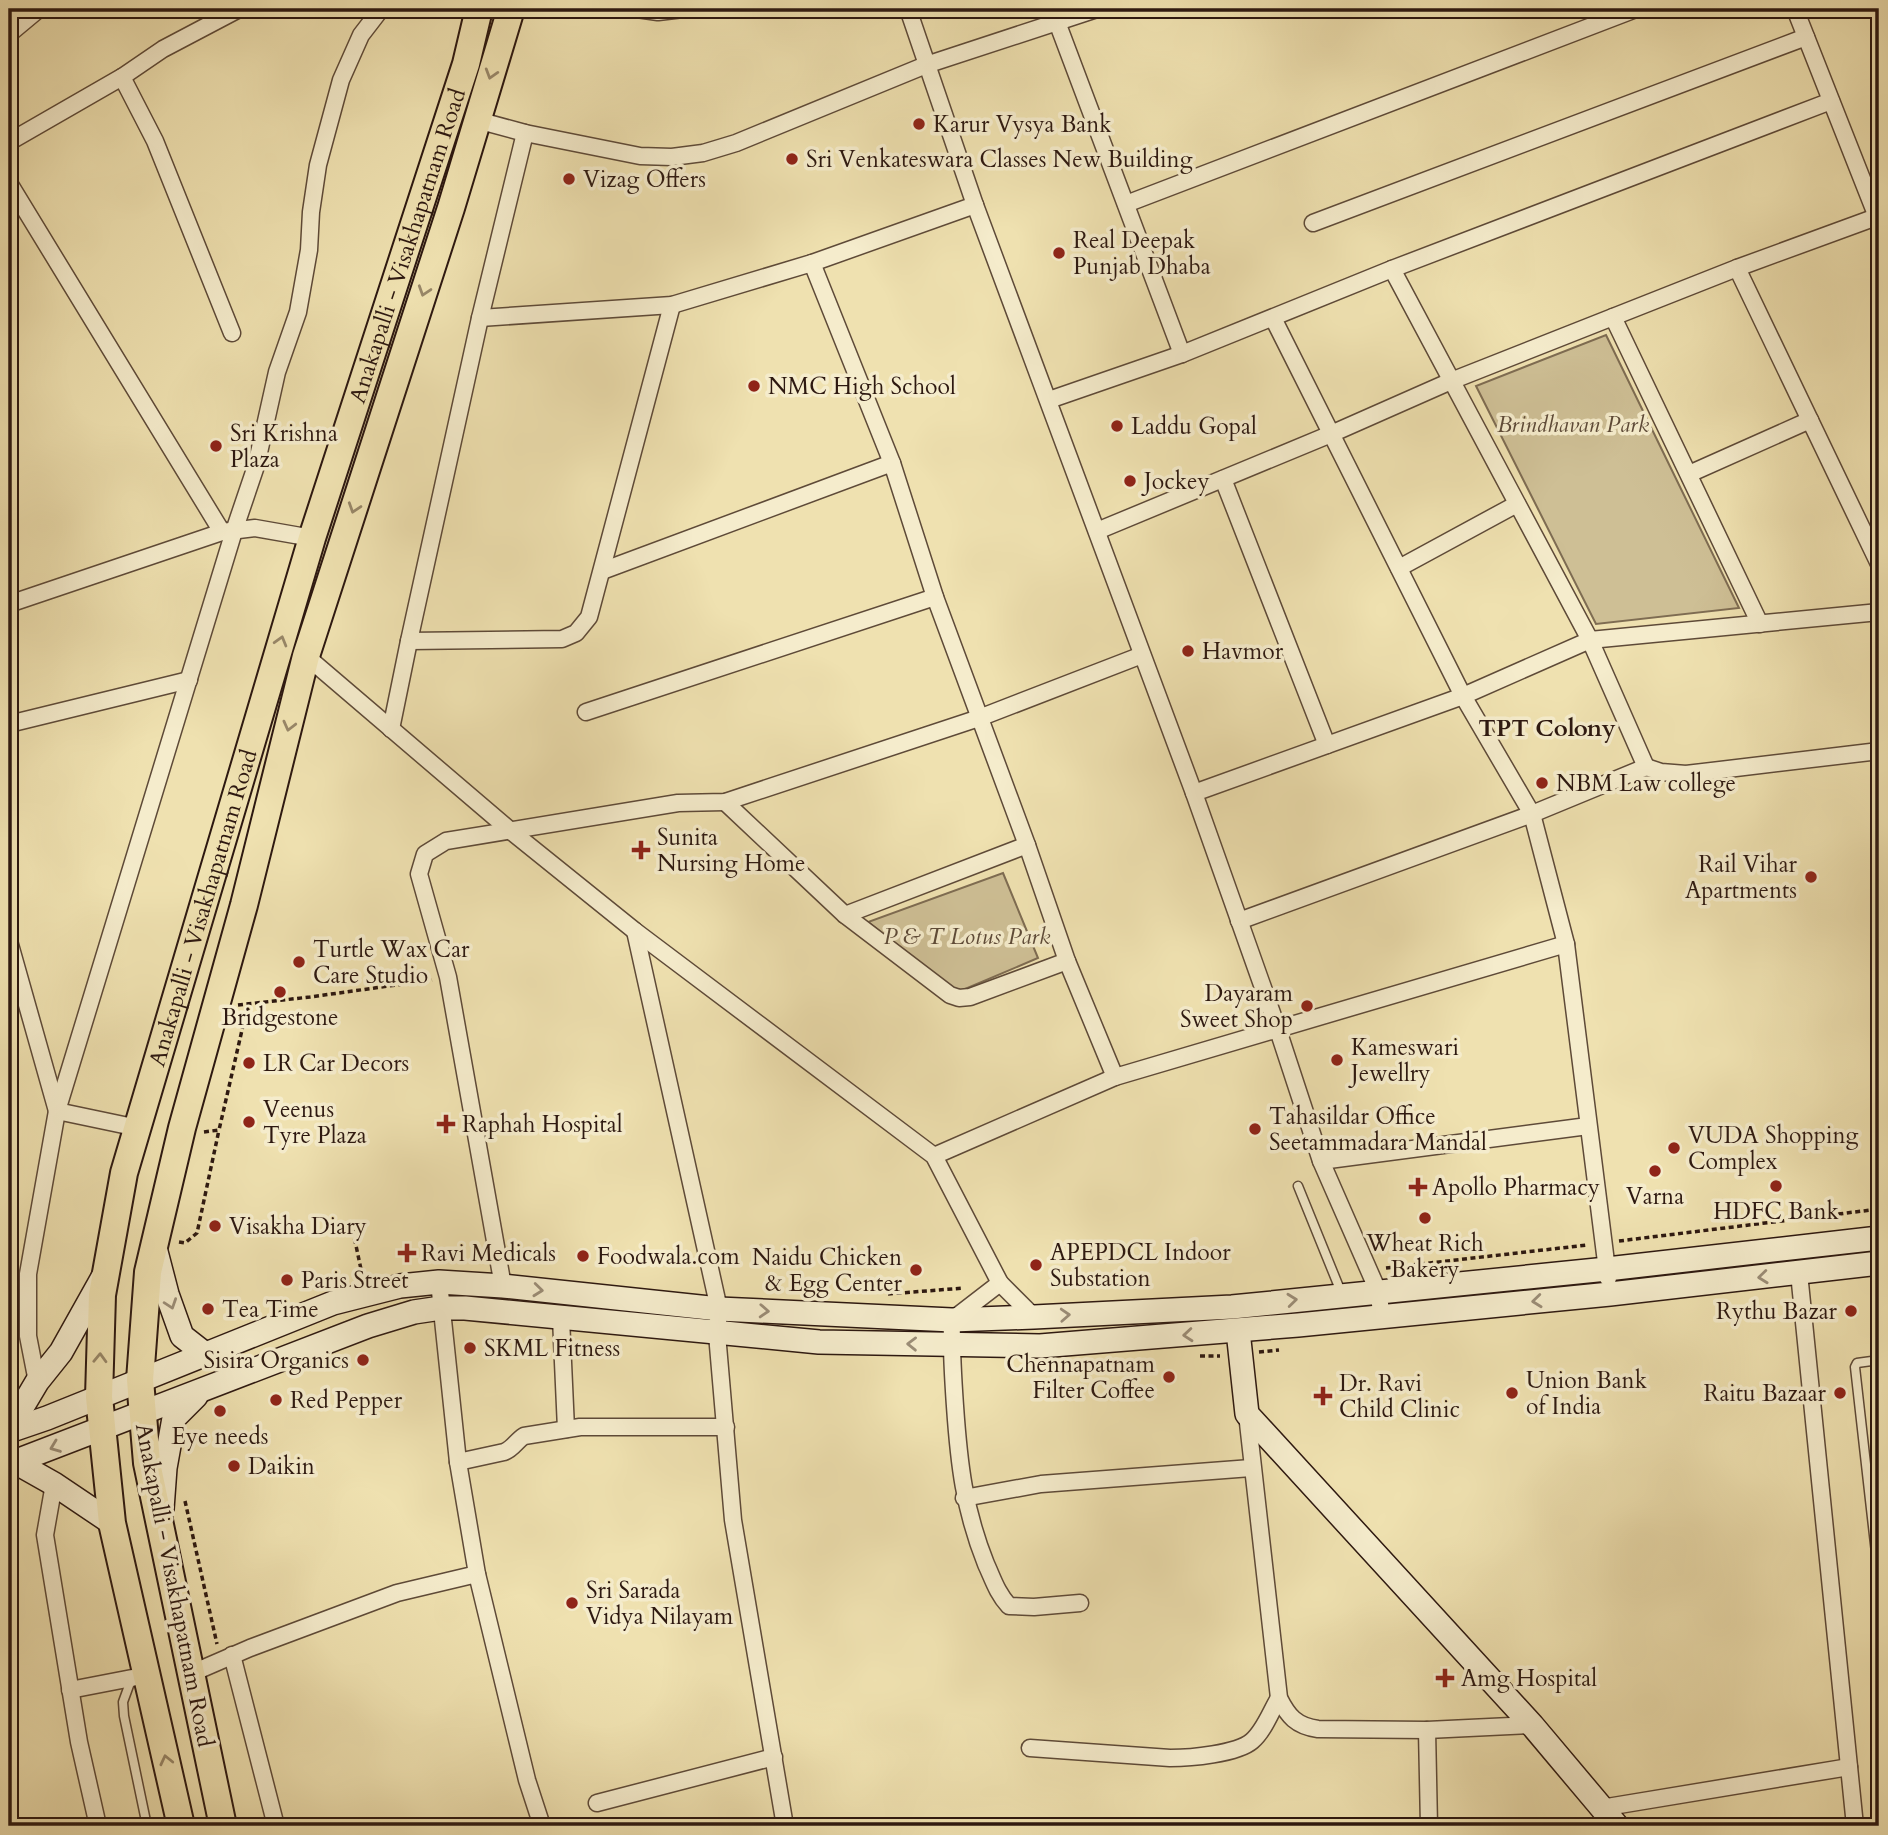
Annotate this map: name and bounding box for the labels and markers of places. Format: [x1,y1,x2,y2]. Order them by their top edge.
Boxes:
place label: Karur Vysya Bank [933,109,1112,140]
marker: Karur Vysya Bank [911,116,927,132]
place label: Sri Venkateswara Classes New Building [806,144,1193,175]
marker: Sri Venkateswara Classes New Building [784,151,800,167]
place label: Vizag Offers [583,164,706,195]
marker: Vizag Offers [561,171,577,187]
place label: Real Deepak Punjab Dhaba [1073,225,1211,282]
marker: Real Deepak Punjab Dhaba [1051,245,1067,261]
place label: NMC High School [768,371,956,402]
marker: NMC High School [746,378,762,394]
place label: Laddu Gopal [1131,411,1257,442]
place label: Sri Krishna Plaza [230,418,338,475]
marker: Laddu Gopal [1109,418,1125,434]
marker: Sri Krishna Plaza [208,438,224,454]
place label: Jockey [1141,466,1210,497]
marker: Jockey [1122,473,1138,489]
place label: Havmor [1202,636,1284,667]
marker: Havmor [1180,643,1196,659]
place label: NBM Law college [1556,768,1736,799]
marker: NBM Law college [1534,775,1550,791]
place label: Sunita Nursing Home [657,822,806,879]
marker: Sunita Nursing Home [631,840,651,860]
place label: Rail Vihar Apartments [1685,849,1798,906]
marker: Rail Vihar Apartments [1803,869,1819,885]
place label: Turtle Wax Car Care Studio [313,934,470,991]
marker: Turtle Wax Car Care Studio [291,954,307,970]
place label: Dayaram Sweet Shop [1180,978,1294,1035]
marker: Bridgestone [272,984,288,1000]
marker: Dayaram Sweet Shop [1299,998,1315,1014]
place label: Bridgestone [222,1002,338,1033]
place label: Kameswari Jewellry [1348,1032,1459,1089]
place label: LR Car Decors [263,1048,409,1079]
marker: Kameswari Jewellry [1329,1052,1345,1068]
marker: LR Car Decors [241,1055,257,1071]
place label: Veenus Tyre Plaza [263,1094,367,1151]
place label: Tahasildar Office Seetammadara Mandal [1269,1101,1487,1158]
place label: Raphah Hospital [462,1109,623,1140]
marker: Veenus Tyre Plaza [241,1114,257,1130]
marker: Raphah Hospital [436,1114,456,1134]
place label: VUDA Shopping Complex [1688,1120,1859,1177]
marker: Tahasildar Office Seetammadara Mandal [1247,1121,1263,1137]
marker: VUDA Shopping Complex [1666,1140,1682,1156]
marker: Varna [1647,1163,1663,1179]
place label: Apollo Pharmacy [1432,1172,1600,1203]
marker: HDFC Bank [1768,1178,1784,1194]
marker: Apollo Pharmacy [1410,1179,1426,1195]
place label: Varna [1626,1181,1684,1212]
place label: HDFC Bank [1713,1196,1840,1227]
marker: Wheat Rich Bakery [1417,1210,1433,1226]
place label: Visakha Diary [229,1211,367,1242]
marker: Visakha Diary [207,1218,223,1234]
place label: Wheat Rich Bakery [1365,1228,1484,1285]
place label: APEPDCL Indoor Substation [1050,1237,1231,1294]
place label: Ravi Medicals [421,1238,556,1269]
place label: Foodwala.com [597,1241,740,1272]
place label: Naidu Chicken & Egg Center [752,1242,903,1299]
marker: Ravi Medicals [399,1245,415,1261]
marker: Foodwala.com [575,1248,591,1264]
marker: APEPDCL Indoor Substation [1028,1257,1044,1273]
marker: Naidu Chicken & Egg Center [908,1262,924,1278]
place label: Paris Street [301,1265,409,1296]
marker: Paris Street [279,1272,295,1288]
place label: Tea Time [222,1294,319,1325]
place label: Rythu Bazar [1716,1296,1838,1327]
marker: Tea Time [200,1301,216,1317]
marker: Rythu Bazar [1843,1303,1859,1319]
place label: SKML Fitness [484,1333,620,1364]
marker: SKML Fitness [462,1340,478,1356]
place label: Sisira Organics [204,1345,349,1376]
place label: Chennapatnam Filter Coffee [1006,1349,1156,1406]
marker: Sisira Organics [355,1352,371,1368]
place label: Union Bank of India [1526,1365,1648,1422]
place label: Dr. Ravi Child Clinic [1339,1368,1460,1425]
marker: Chennapatnam Filter Coffee [1161,1369,1177,1385]
place label: Raitu Bazaar [1703,1378,1827,1409]
place label: Red Pepper [290,1385,403,1416]
marker: Union Bank of India [1504,1385,1520,1401]
marker: Raitu Bazaar [1832,1385,1848,1401]
marker: Dr. Ravi Child Clinic [1313,1386,1333,1406]
marker: Red Pepper [268,1392,284,1408]
marker: Eye needs [212,1403,228,1419]
place label: Eye needs [172,1421,268,1452]
place label: Daikin [248,1451,315,1482]
marker: Daikin [226,1458,242,1474]
place label: Sri Sarada Vidya Nilayam [586,1575,734,1632]
marker: Sri Sarada Vidya Nilayam [564,1595,580,1611]
place label: Amg Hospital [1461,1663,1597,1694]
marker: Amg Hospital [1435,1668,1455,1688]

